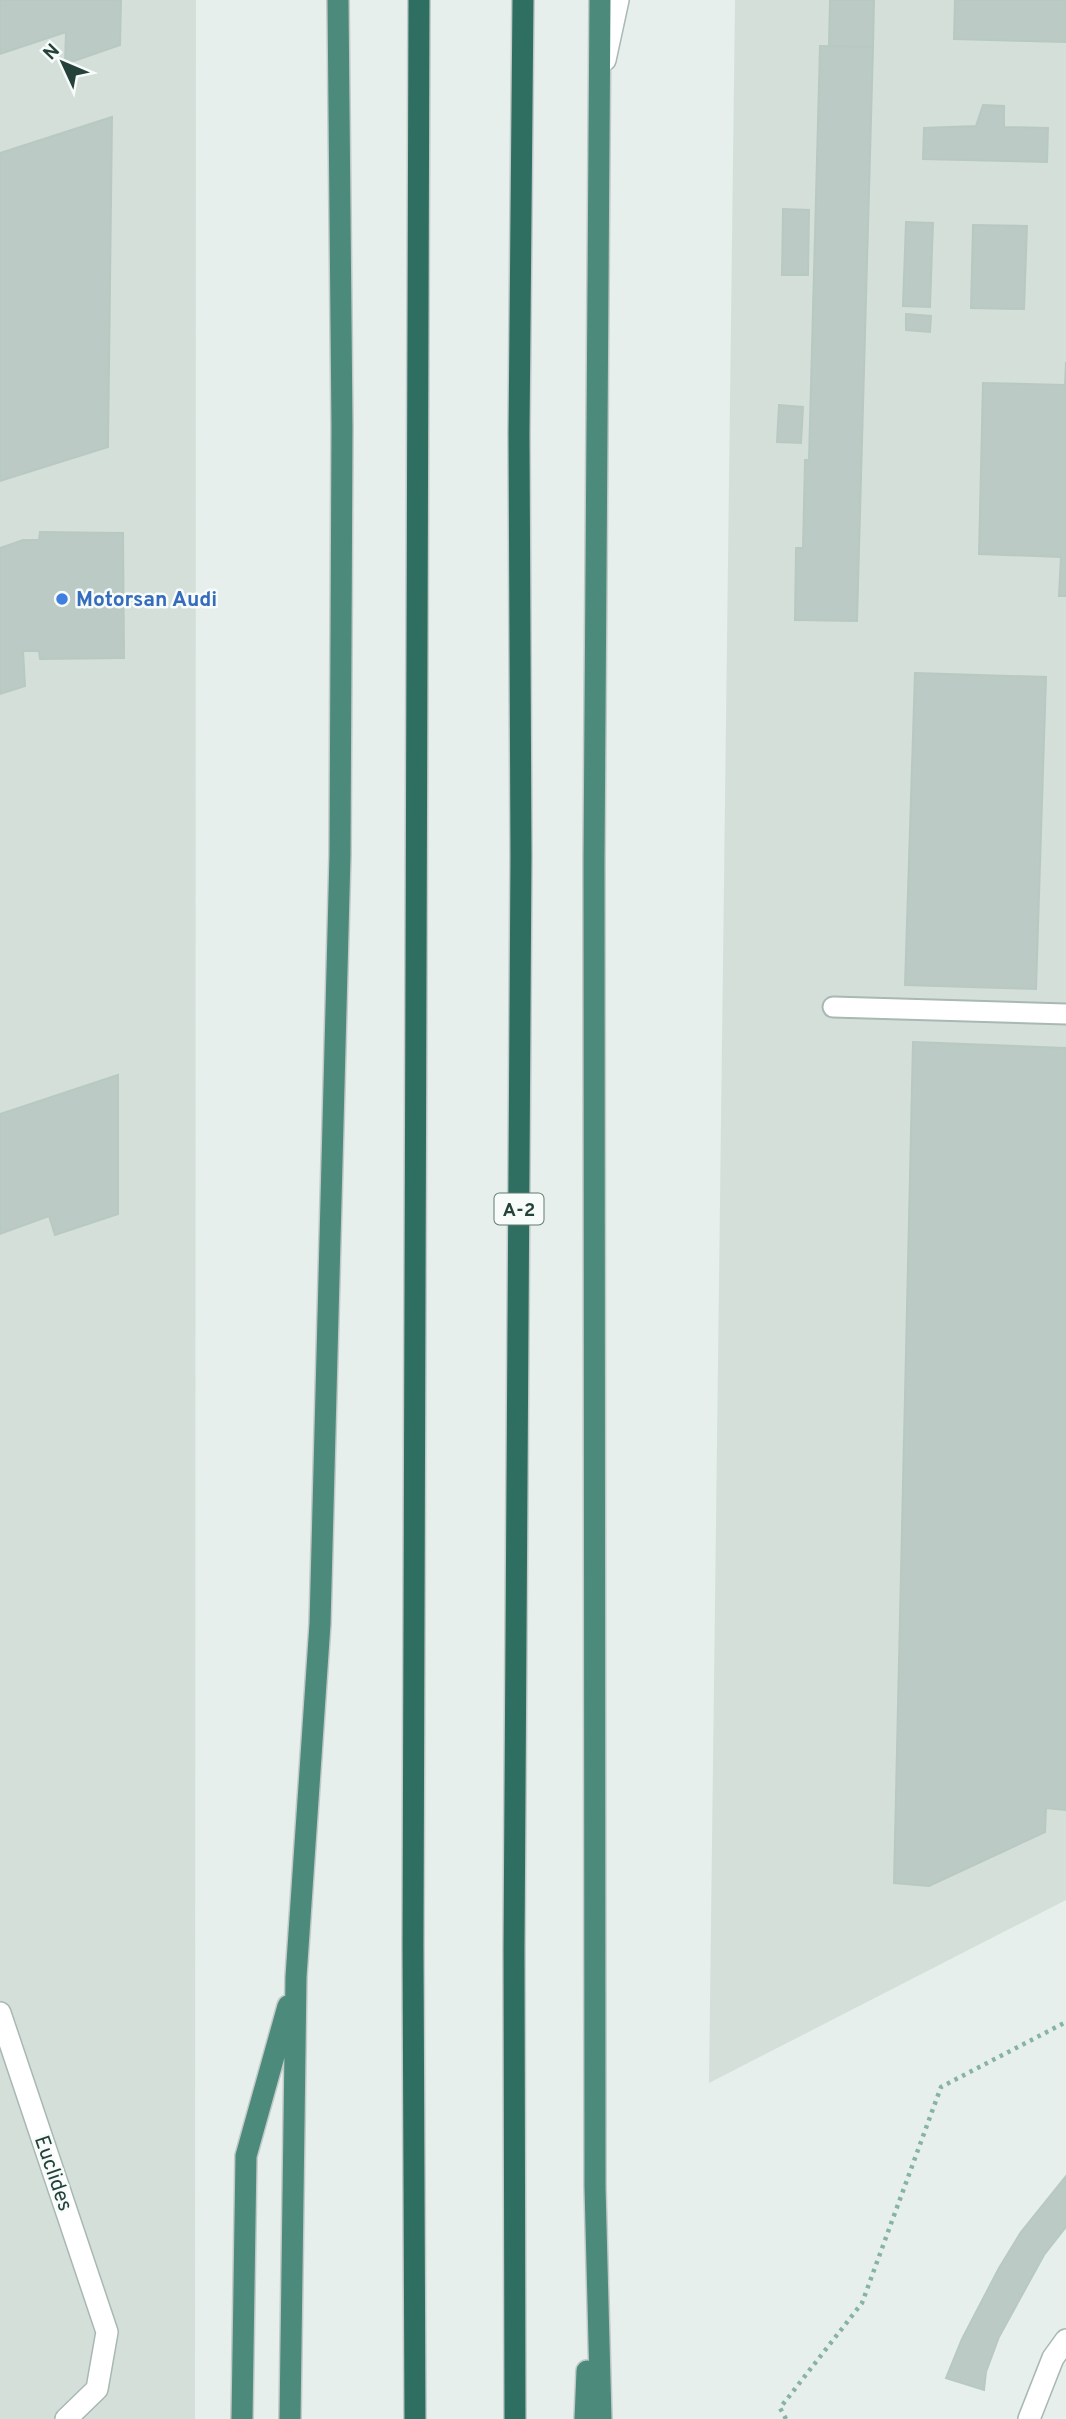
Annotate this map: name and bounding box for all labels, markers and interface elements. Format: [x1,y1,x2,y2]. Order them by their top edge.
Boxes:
north arrow [28,28,98,98]
text: N [39,39,66,66]
place label: Motorsan Audi [76,587,217,614]
marker: Motorsan Audi [54,591,70,607]
road number: A-2 [494,1194,544,1224]
street label: Euclides [27,2132,78,2215]

